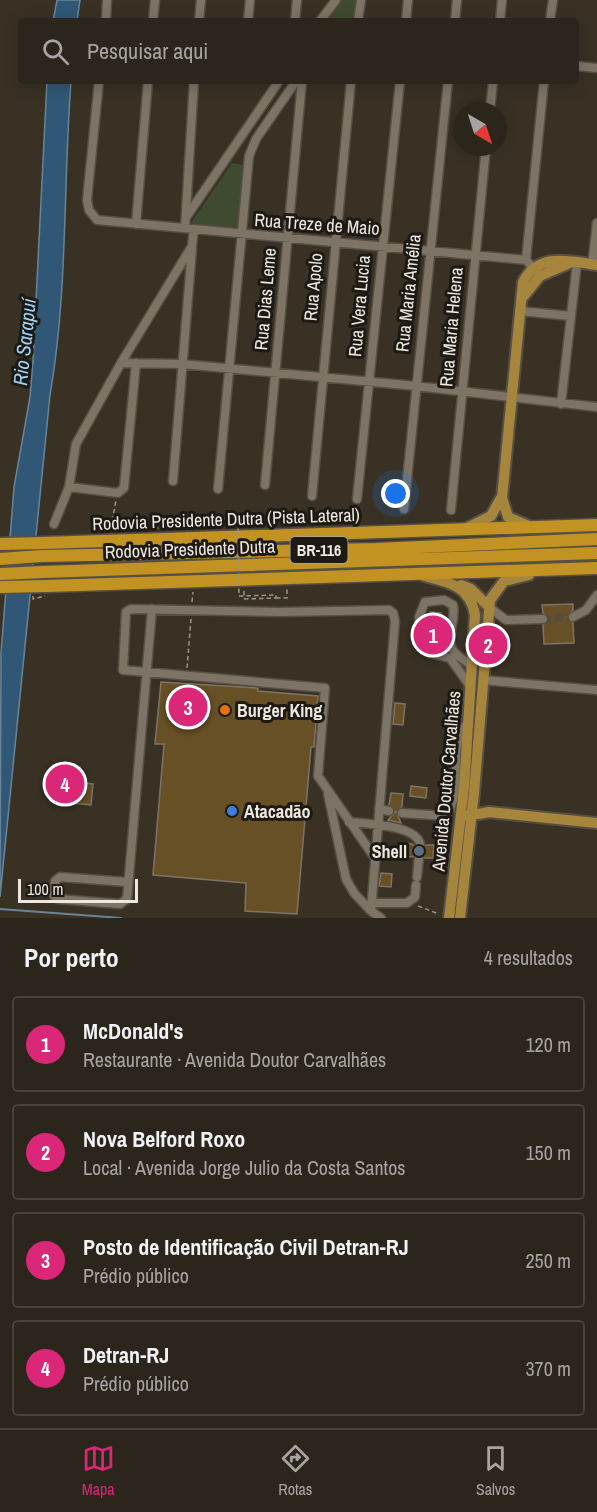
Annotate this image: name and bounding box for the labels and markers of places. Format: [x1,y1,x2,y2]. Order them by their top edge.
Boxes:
pin: 1 [414,612,452,658]
pin: 2 [468,622,508,668]
pin: 3 [168,684,207,730]
place label: Burger King [237,698,322,723]
marker: Burger King [218,703,232,717]
pin: 4 [46,762,84,806]
place label: Atacadão [244,799,310,824]
marker: Atacadão [225,804,239,818]
place label: Shell [372,839,407,864]
marker: Shell [412,844,426,858]

